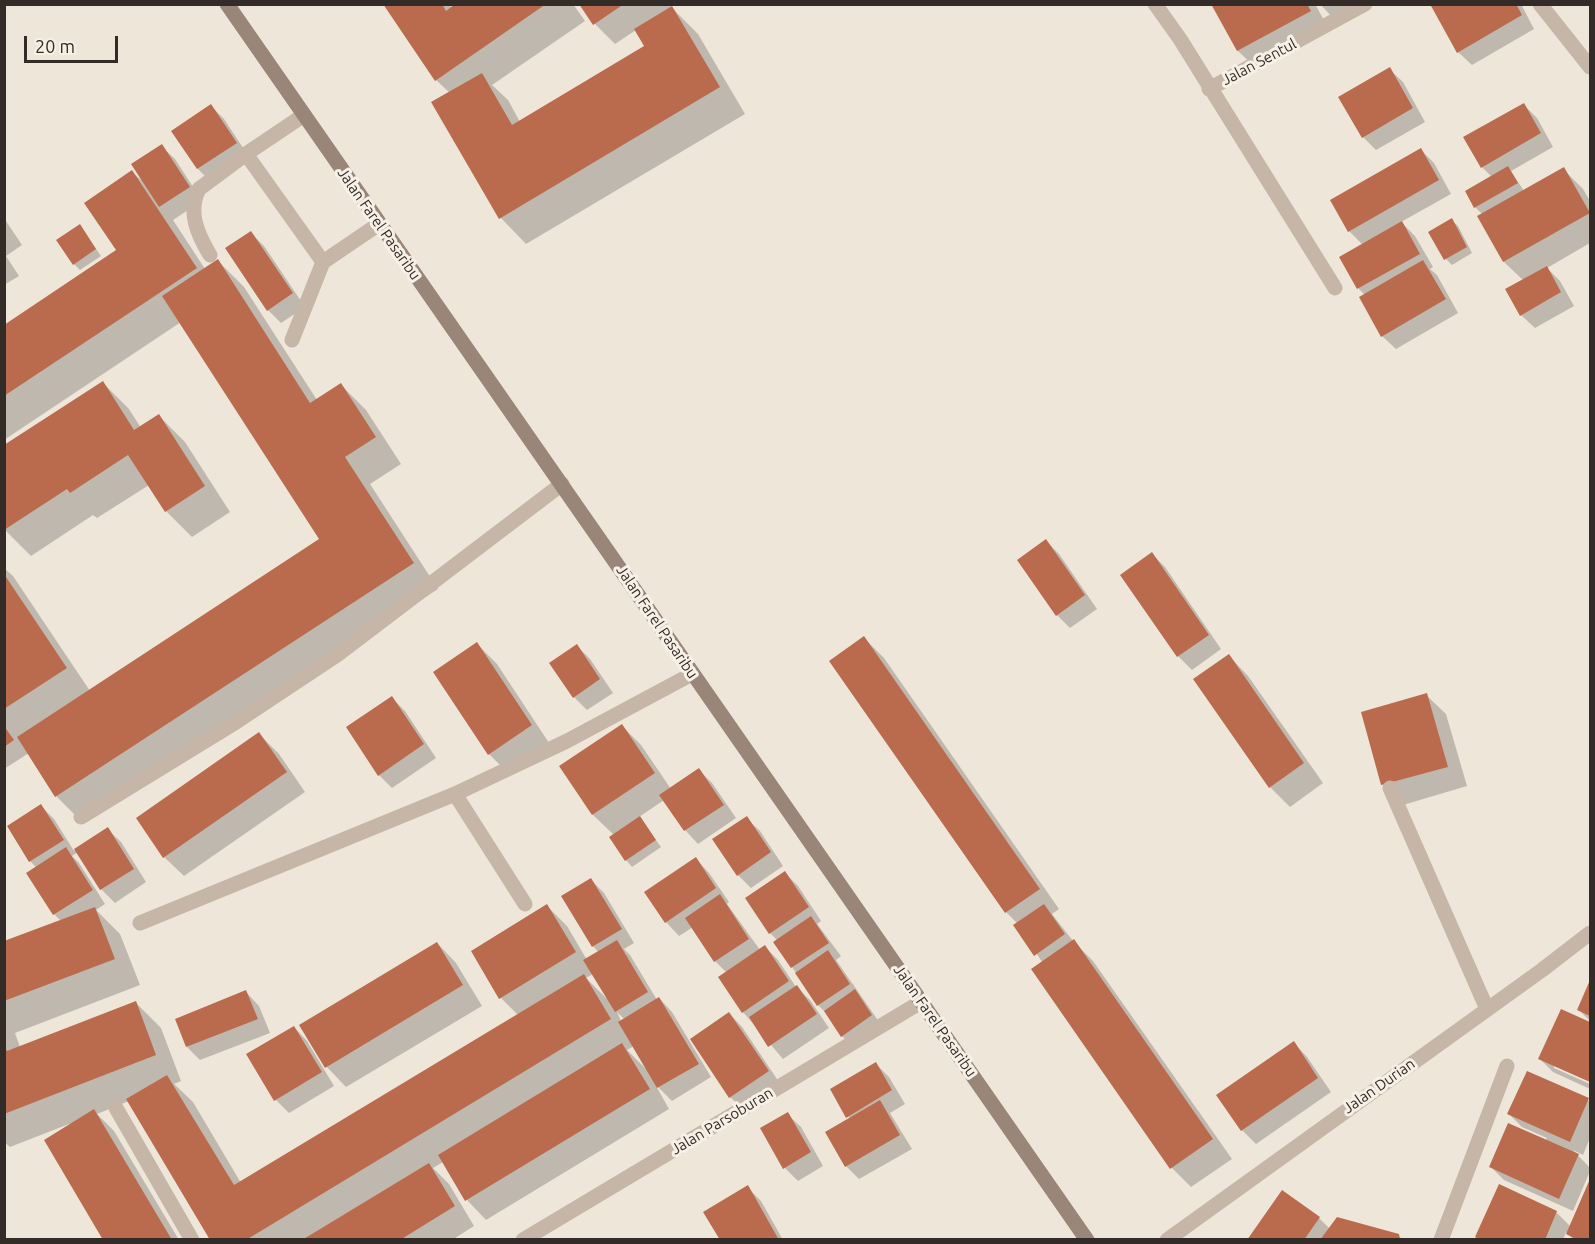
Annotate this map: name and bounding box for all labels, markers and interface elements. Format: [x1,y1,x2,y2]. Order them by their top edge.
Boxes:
scale bar [27,24,122,62]
street label: Jalan Sentul [1219,35,1299,89]
text: 20 m [35,36,75,56]
street label: Jalan Farel Pasaribu [334,165,424,283]
street label: Jalan Farel Pasaribu [612,562,702,682]
street label: Jalan Farel Pasaribu [890,962,980,1080]
street label: Jalan Durian [1340,1055,1418,1117]
street label: Jalan Parsoburan [668,1084,776,1158]

